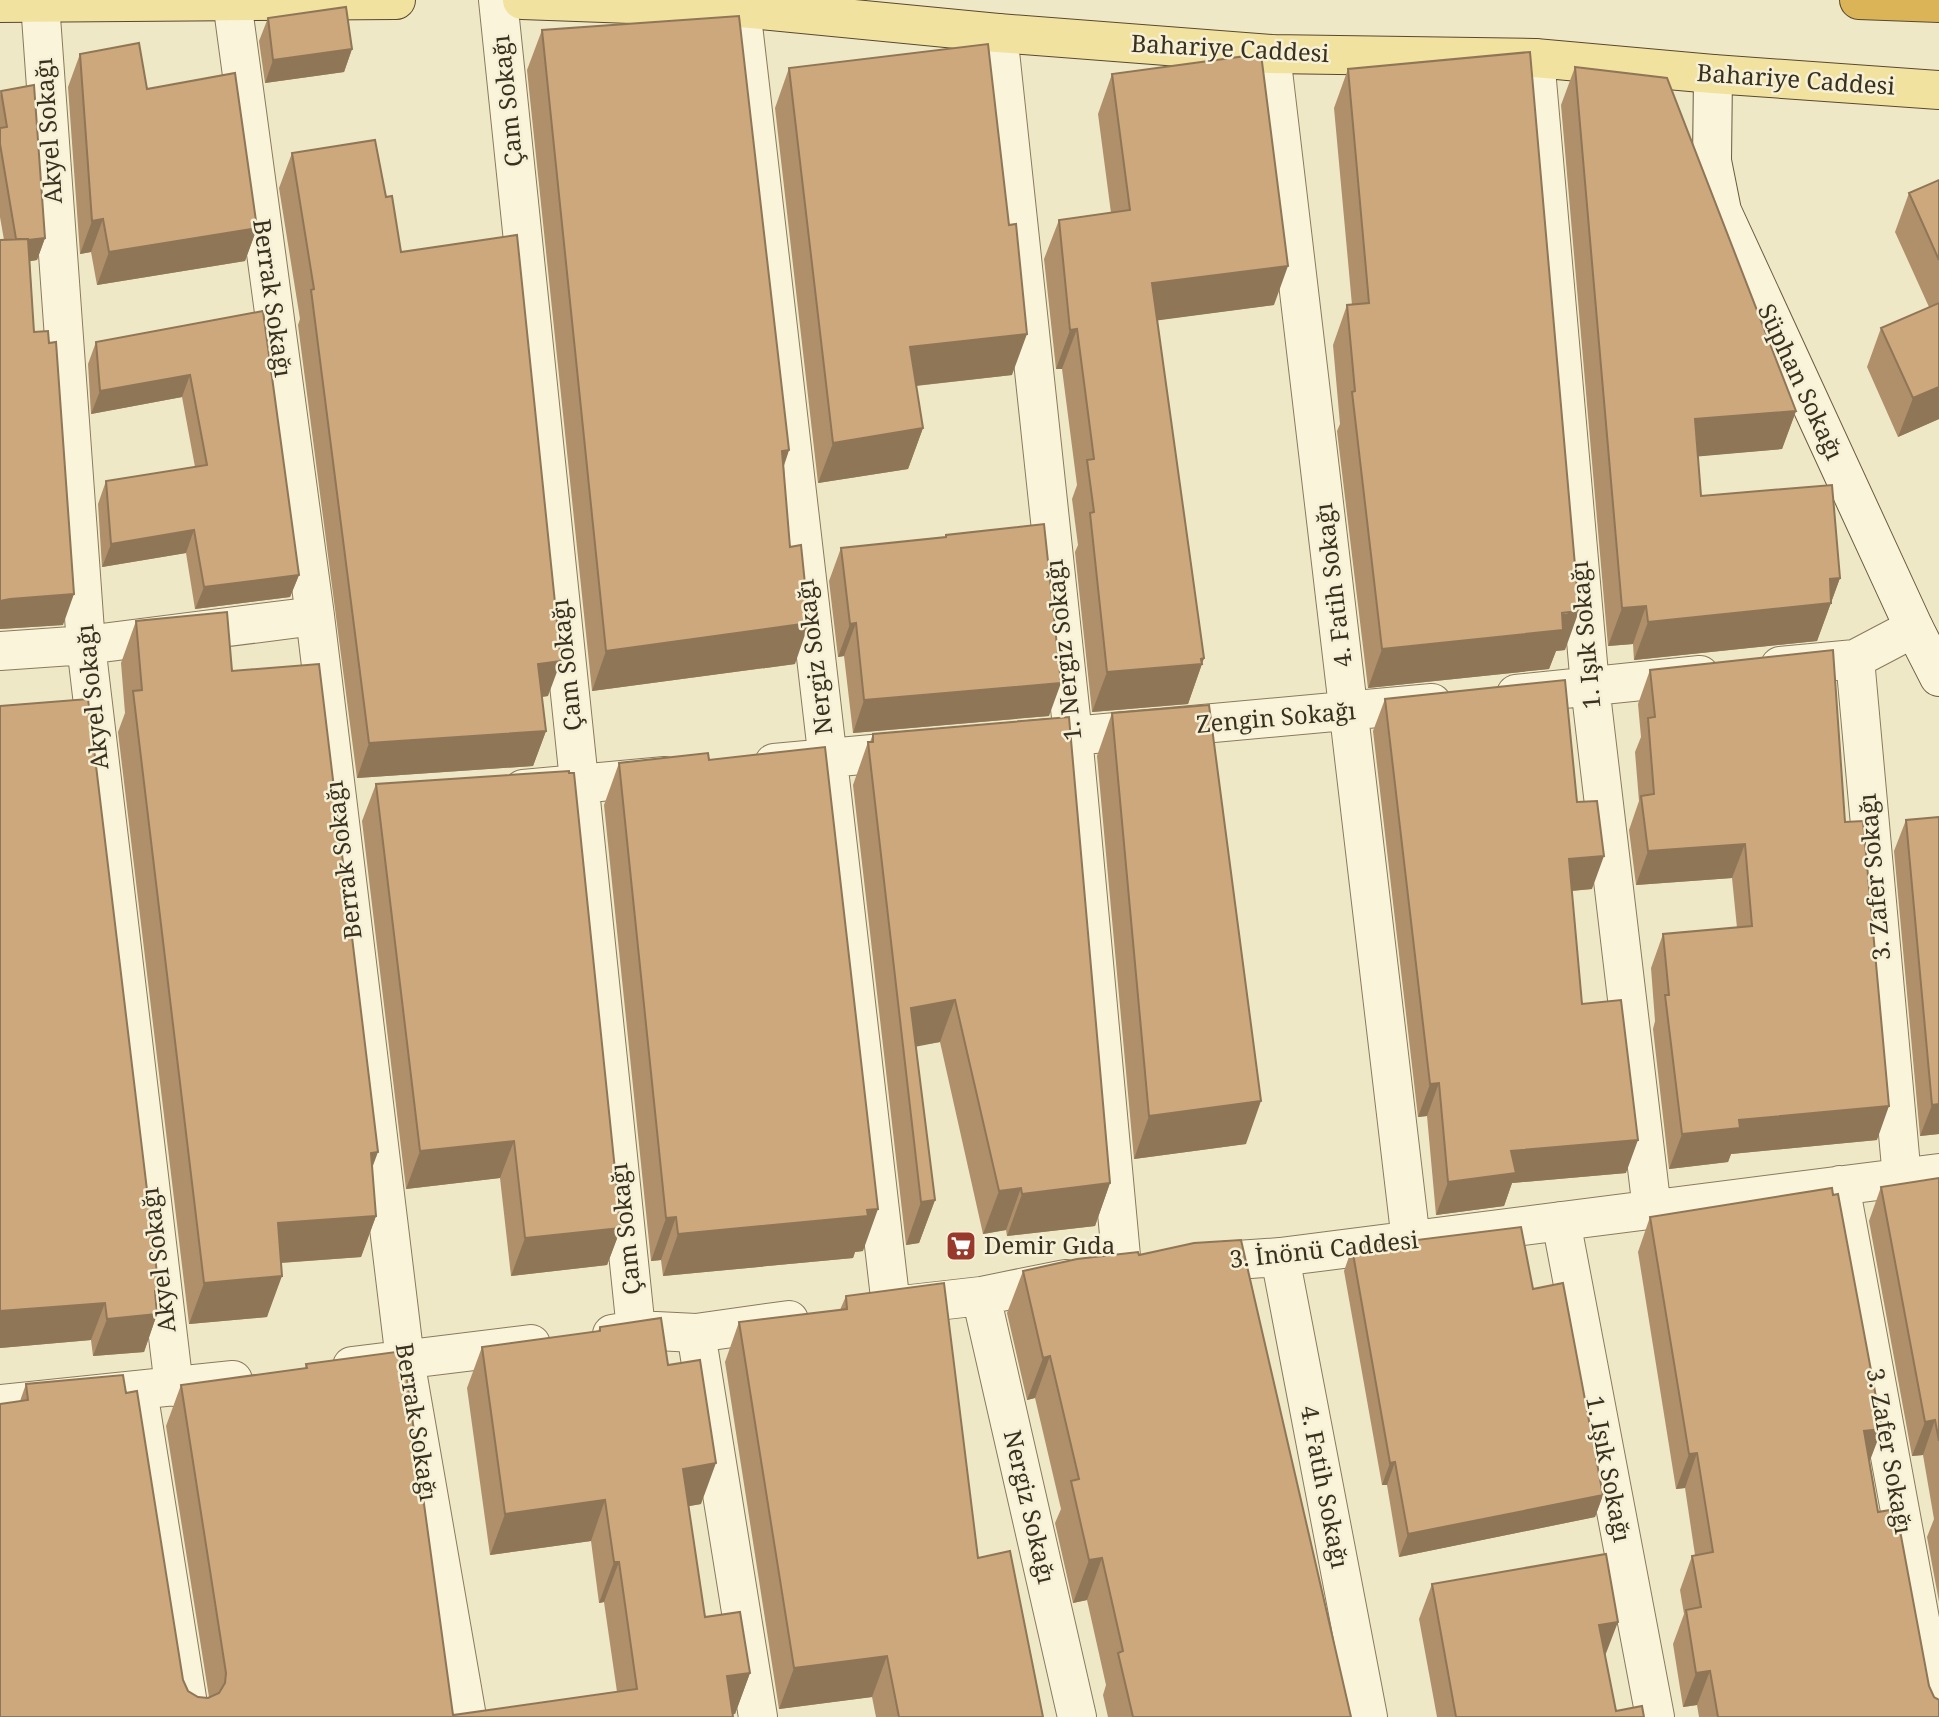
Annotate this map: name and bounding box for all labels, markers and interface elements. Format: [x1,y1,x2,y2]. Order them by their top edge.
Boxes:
street label: Bahariye Caddesi [1130,26,1330,69]
street label: Çam Sokağı [483,33,530,169]
street label: Bahariye Caddesi [1696,55,1897,102]
street label: Akyel Sokağı [26,57,69,205]
street label: Berrak Sokağı [246,217,301,379]
street label: Süphan Sokağı [1751,298,1852,465]
street label: 4. Fatih Sokağı [1306,501,1359,669]
street label: 1. Nergiz Sokağı [1037,557,1088,743]
street label: 1. Işık Sokağı [1562,560,1607,710]
street label: Nergiz Sokağı [788,577,839,737]
street label: Çam Sokağı [542,597,589,733]
street label: Akyel Sokağı [67,622,116,772]
street label: Zengin Sokağı [1195,693,1357,740]
street label: Berrak Sokağı [316,779,369,941]
street label: 3. Zafer Sokağı [1850,792,1897,962]
street label: Çam Sokağı [601,1161,648,1297]
street label: Akyel Sokağı [132,1185,183,1335]
street label: 3. İnönü Caddesi [1228,1222,1420,1275]
place label: Demir Gıda [984,1228,1115,1261]
supermarket icon: Demir Gıda [944,1229,978,1263]
street label: Berrak Sokağı [389,1340,446,1503]
street label: 3. Zafer Sokağı [1860,1365,1921,1536]
street label: 1. Işık Sokağı [1579,1393,1640,1545]
street label: 4. Fatih Sokağı [1294,1403,1357,1571]
street label: Nergiz Sokağı [997,1427,1064,1587]

